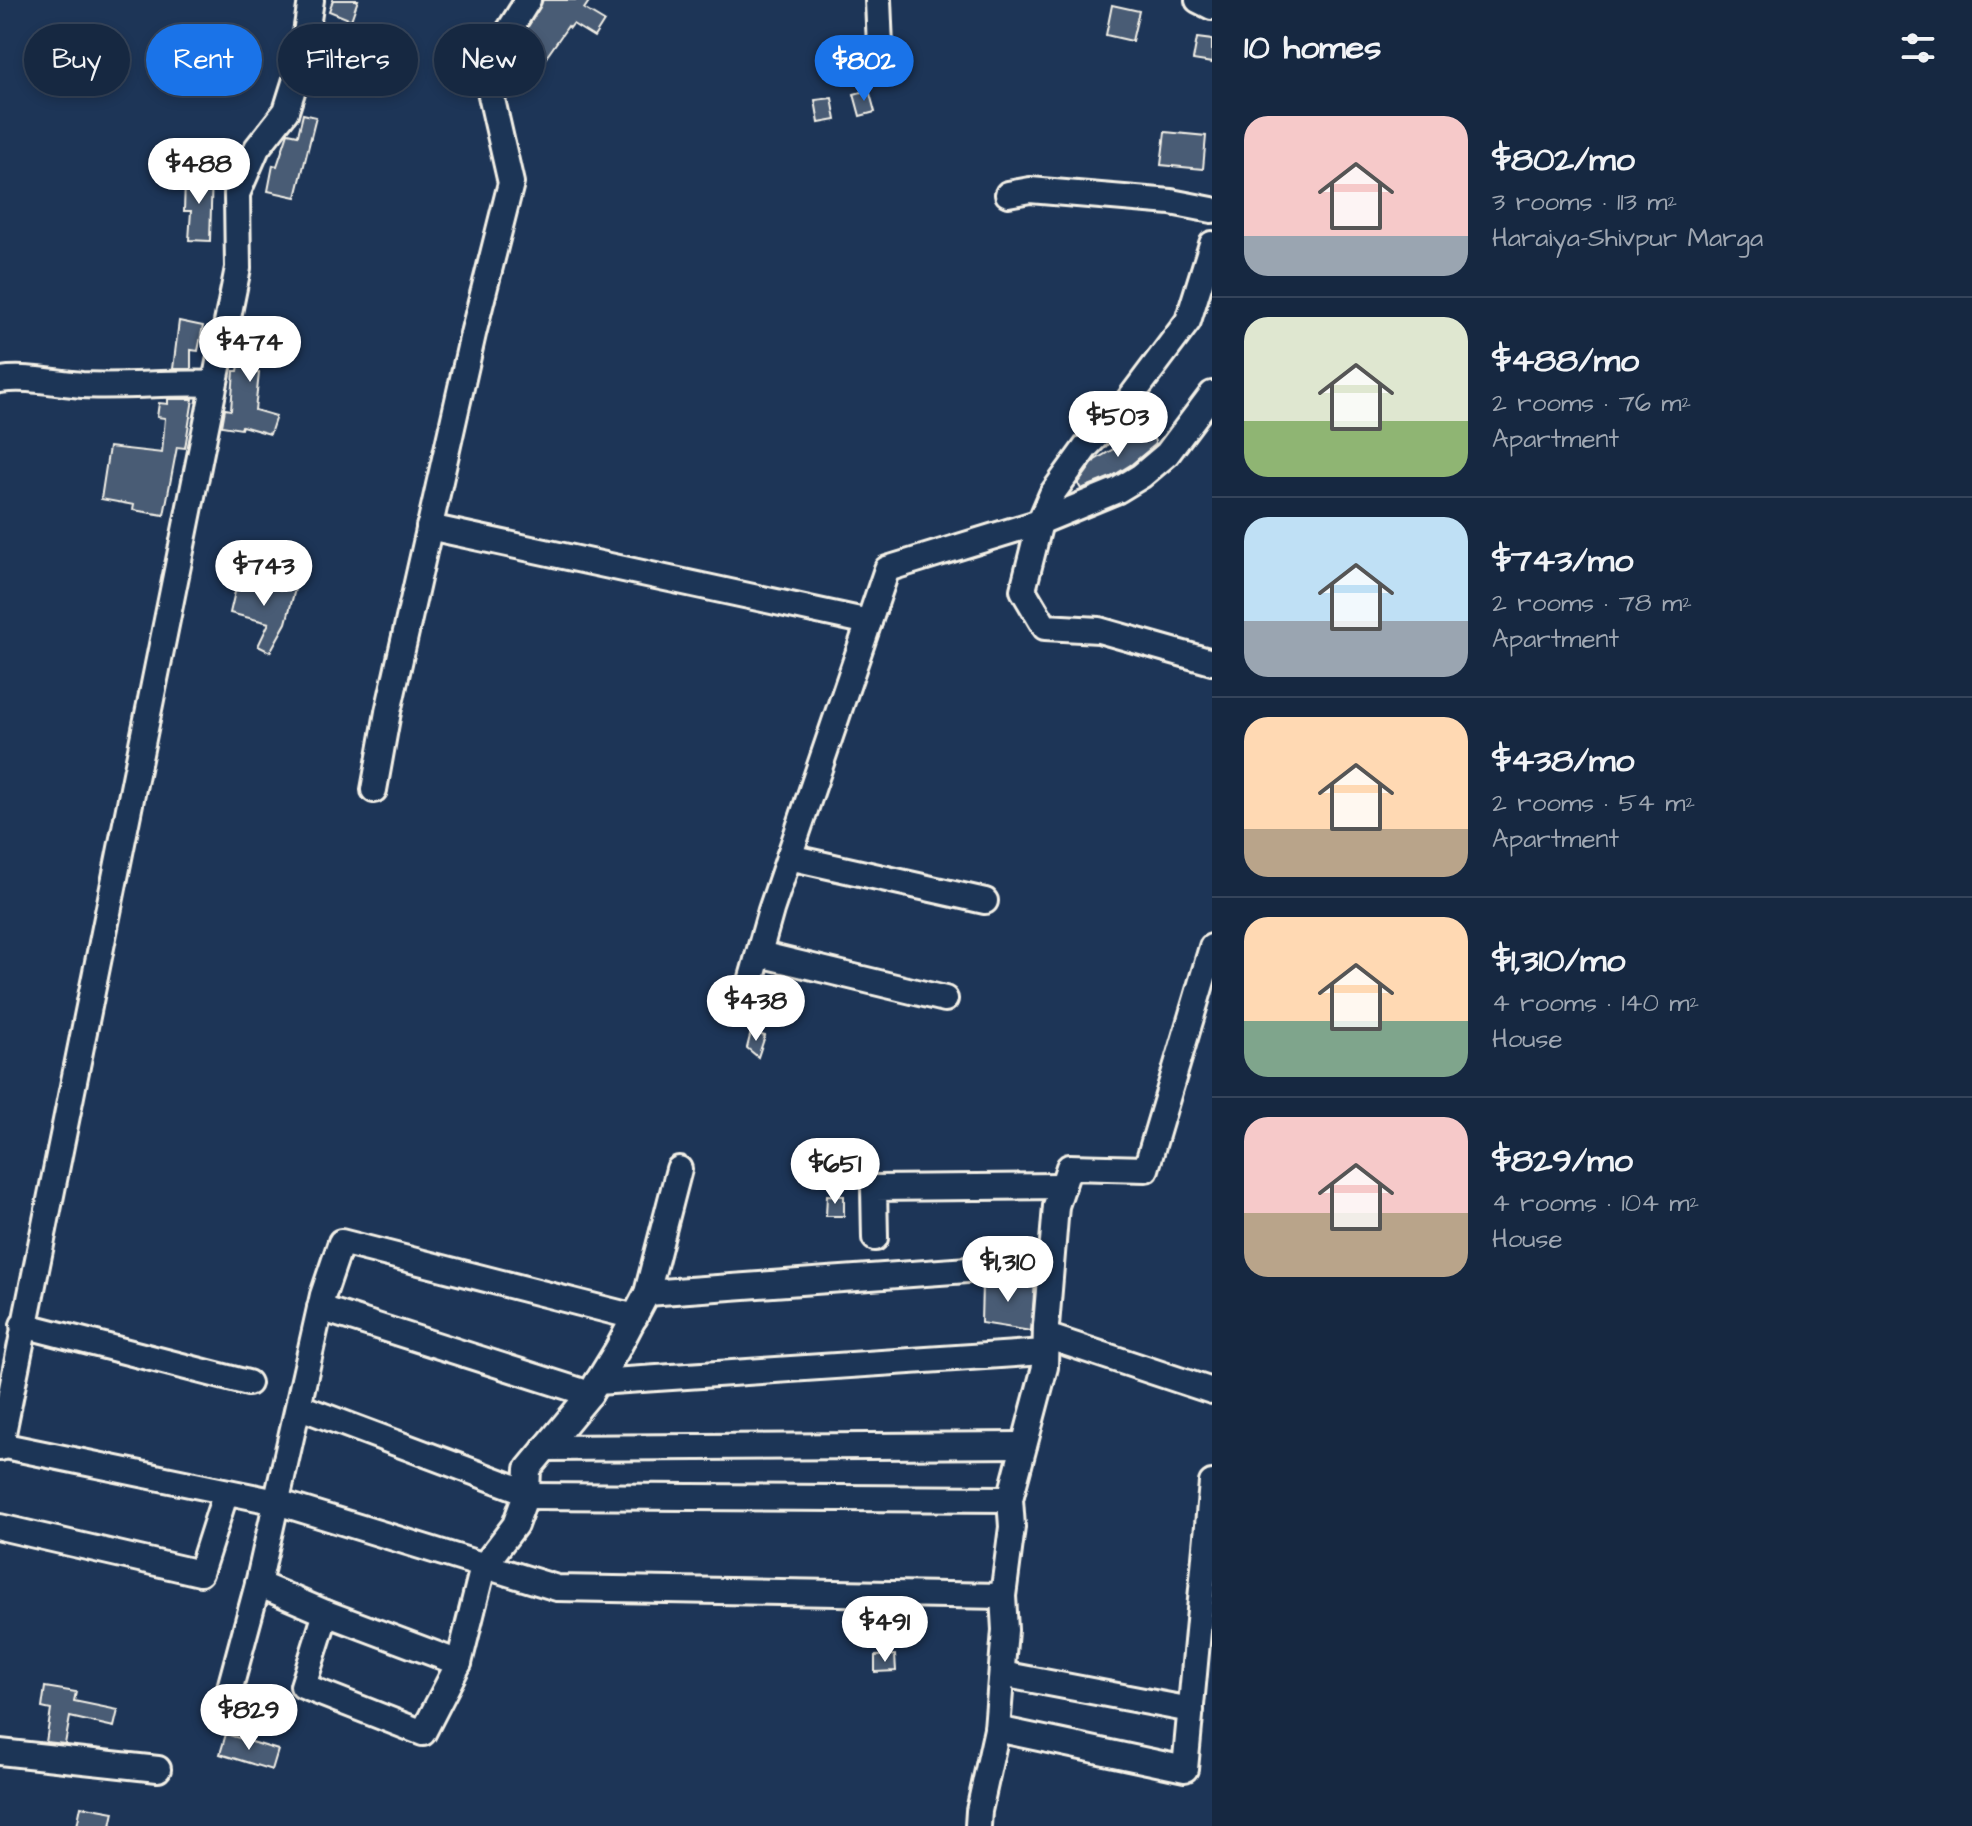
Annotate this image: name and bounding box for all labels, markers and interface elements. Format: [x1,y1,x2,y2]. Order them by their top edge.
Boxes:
chip: Buy [24,24,130,96]
chip: Rent [146,24,262,96]
chip: Filters [278,24,418,96]
chip: New [434,24,545,96]
text: 10 homes [1244,24,1381,72]
icon: filters [1896,26,1940,70]
pin: $802 [817,35,911,103]
text: $802 [833,43,895,79]
text: $802/mo [1492,136,1635,184]
pin: $488 [152,138,246,206]
text: $488 [166,146,232,182]
icon: home [1308,148,1404,244]
text: 3 rooms · 113 m² [1492,184,1677,220]
text: Haraiya-Shivpur Marga [1492,220,1763,256]
pin: $474 [203,316,297,384]
text: $474 [217,324,283,360]
text: $488/mo [1492,337,1639,385]
icon: home [1308,349,1404,445]
text: 2 rooms · 76 m² [1492,385,1691,421]
pin: $503 [1071,391,1165,459]
text: $503 [1087,399,1149,435]
text: Apartment [1492,421,1619,457]
text: $743/mo [1492,537,1633,585]
pin: $743 [217,540,311,608]
text: $743 [233,548,295,584]
icon: home [1308,549,1404,645]
text: 2 rooms · 78 m² [1492,585,1692,621]
text: Apartment [1492,621,1619,657]
text: $438/mo [1492,737,1634,785]
icon: home [1308,749,1404,845]
text: 2 rooms · 54 m² [1492,785,1695,821]
text: Apartment [1492,821,1619,857]
text: $1,310/mo [1492,937,1625,985]
icon: home [1308,949,1404,1045]
pin: $438 [709,975,803,1043]
text: $438 [725,983,787,1019]
text: 4 rooms · 140 m² [1492,985,1699,1021]
text: House [1492,1021,1563,1057]
text: $829/mo [1492,1137,1633,1185]
pin: $651 [788,1138,882,1206]
text: $651 [809,1146,861,1182]
icon: home [1308,1149,1404,1245]
text: 4 rooms · 104 m² [1492,1185,1699,1221]
text: House [1492,1221,1563,1257]
pin: $1,310 [943,1236,1073,1304]
text: $1,310 [980,1244,1036,1280]
pin: $491 [838,1596,932,1664]
text: $491 [860,1604,910,1640]
pin: $829 [202,1684,296,1752]
text: $829 [218,1692,280,1728]

